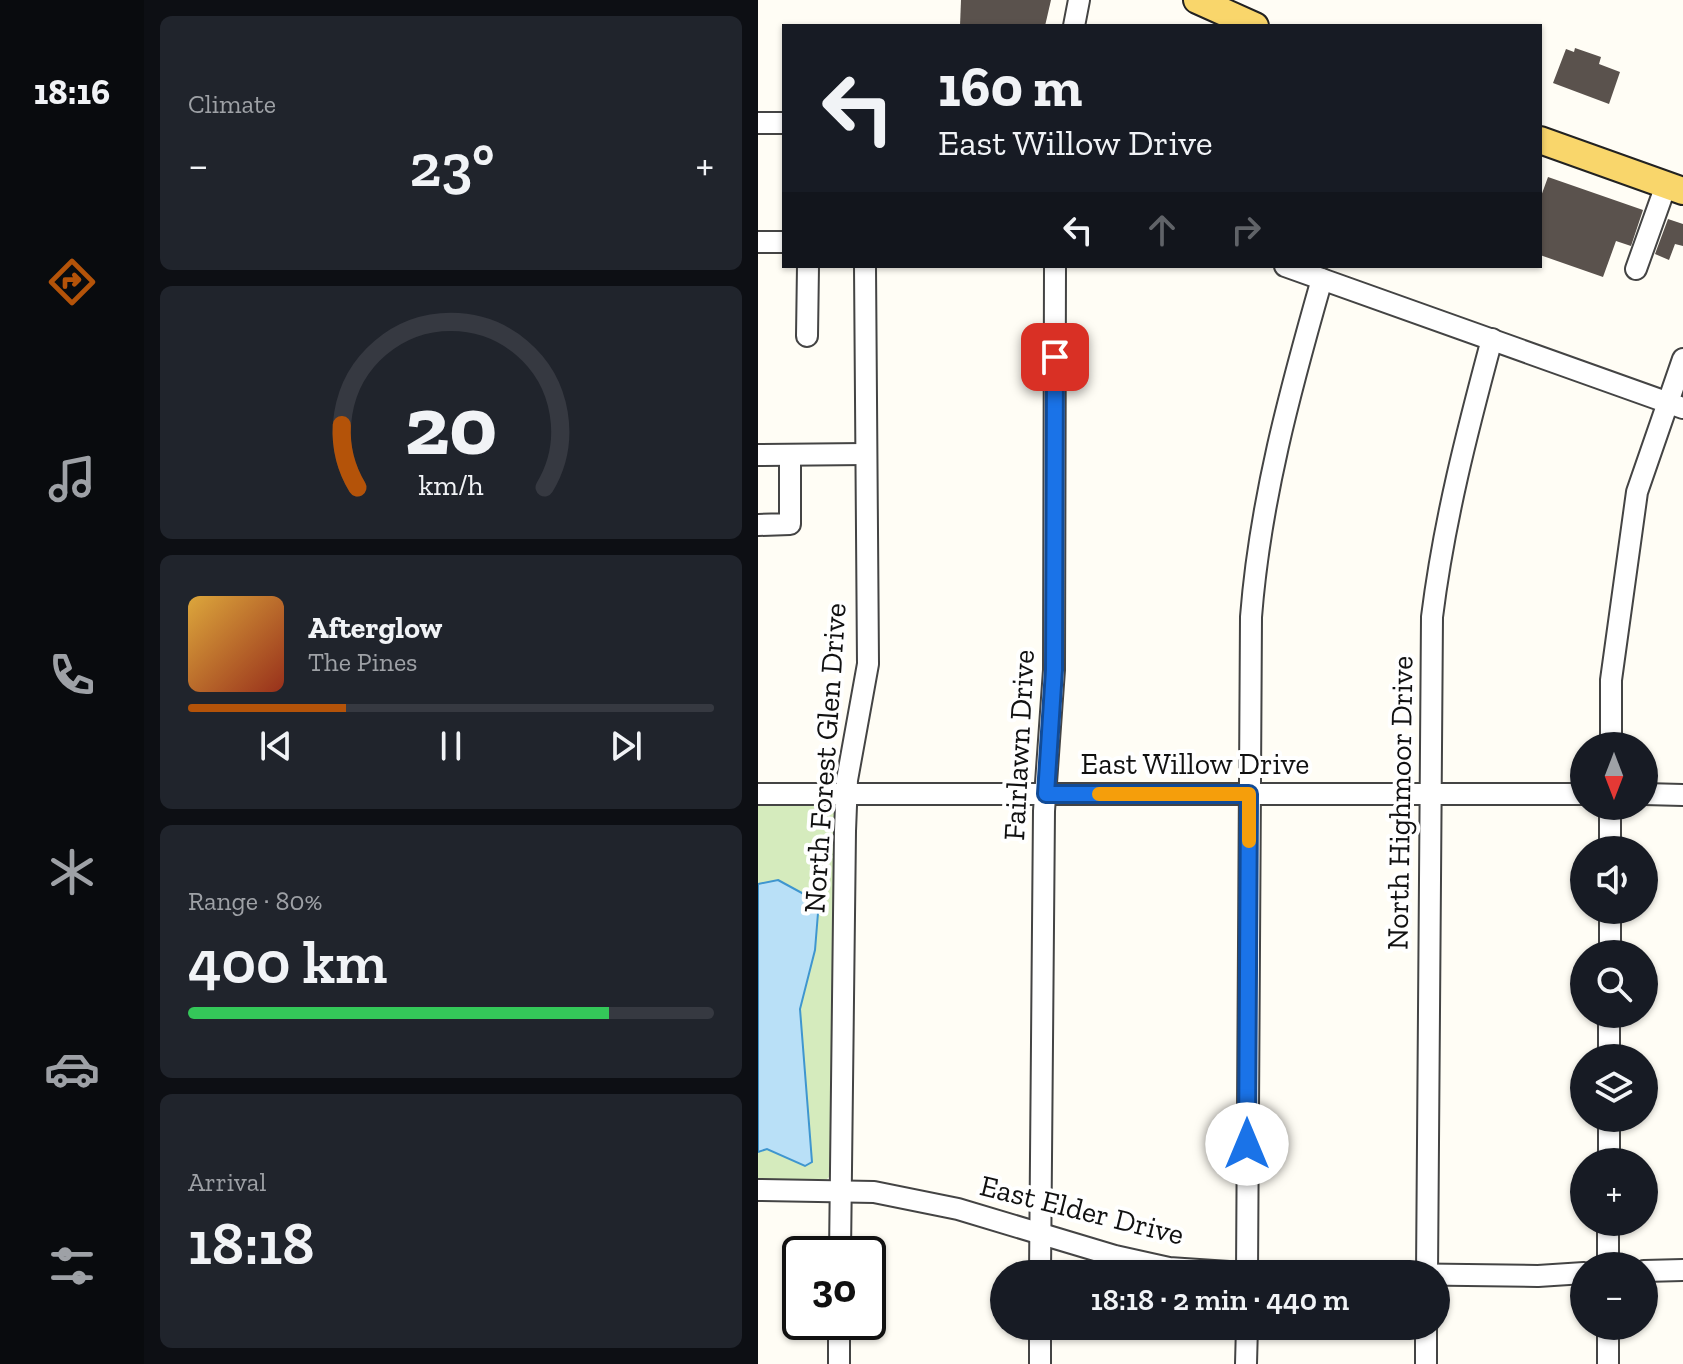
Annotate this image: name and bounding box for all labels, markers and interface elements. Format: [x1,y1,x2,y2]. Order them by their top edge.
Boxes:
text: 160 m [938,53,1082,120]
icon: left [806,56,910,160]
text: 18:16 [34,70,110,113]
text: Climate [188,88,276,120]
text: East Willow Drive [938,121,1213,164]
text: 23° [409,129,495,201]
text: − [188,138,209,191]
text: + [695,138,714,191]
icon: left [1056,208,1100,252]
icon: ahead [1140,208,1184,252]
icon: right [1224,208,1268,252]
icon: directions [44,254,100,310]
pin [1021,323,1089,391]
icon: arrive [1033,335,1077,379]
text: 20 [405,375,497,475]
icon: music [44,451,100,507]
text: km/h [418,469,484,503]
street label: North Forest Glen Drive [796,602,854,914]
text: Afterglow [308,610,442,646]
text: The Pines [308,646,418,678]
icon: phone [44,647,100,703]
street label: Fairlawn Drive [996,649,1042,841]
street label: North Highmoor Drive [1379,655,1421,951]
icon: previous [254,724,298,768]
icon: pause [429,724,473,768]
icon: next [604,724,648,768]
north arrow [1570,732,1658,820]
map controls [1570,732,1658,1340]
street label: East Willow Drive [1081,746,1309,782]
button: sound [1570,836,1658,924]
icon: climate [44,844,100,900]
text: Range · 80% [188,885,322,917]
text: 400 km [188,926,387,998]
button: search [1570,940,1658,1028]
icon: car [44,1041,100,1097]
button: layers [1570,1044,1658,1132]
position arrow [1205,1102,1289,1186]
button: + [1570,1148,1658,1236]
text: Arrival [188,1166,266,1198]
street label: East Elder Drive [976,1167,1188,1253]
text: 18:18 [188,1207,315,1279]
speed limit sign: 30 [782,1236,886,1340]
icon: filters [44,1238,100,1294]
button: − [1570,1252,1658,1340]
text: 18:18 · 2 min · 440 m [1091,1282,1349,1318]

